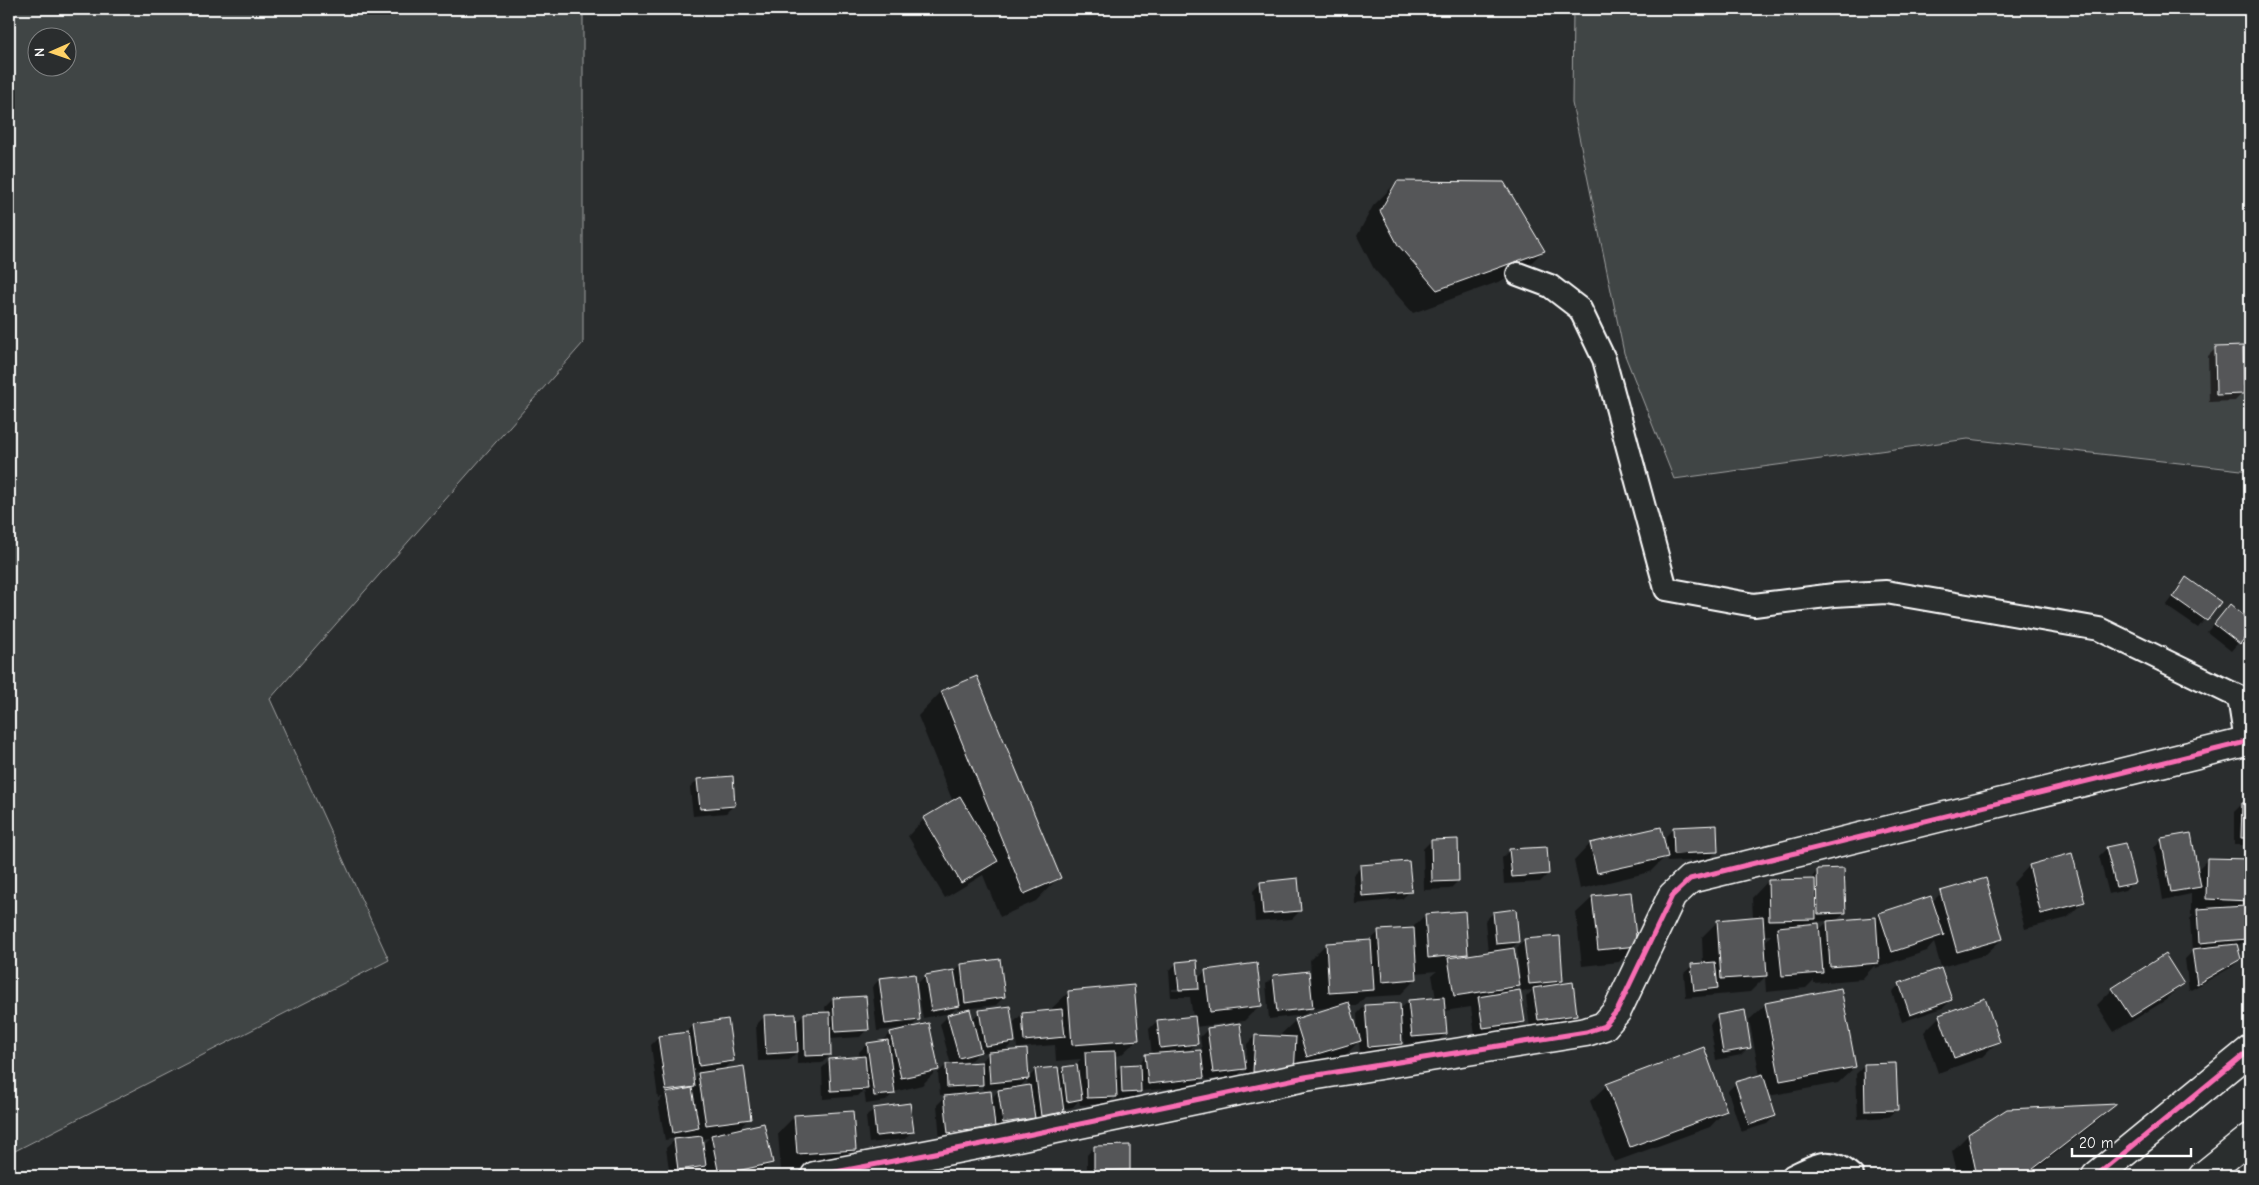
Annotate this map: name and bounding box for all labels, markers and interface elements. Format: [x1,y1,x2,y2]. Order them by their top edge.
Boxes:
north arrow [28,28,78,78]
text: N [31,48,48,57]
scale bar [2072,1125,2190,1157]
text: 20 m [2079,1134,2113,1152]

